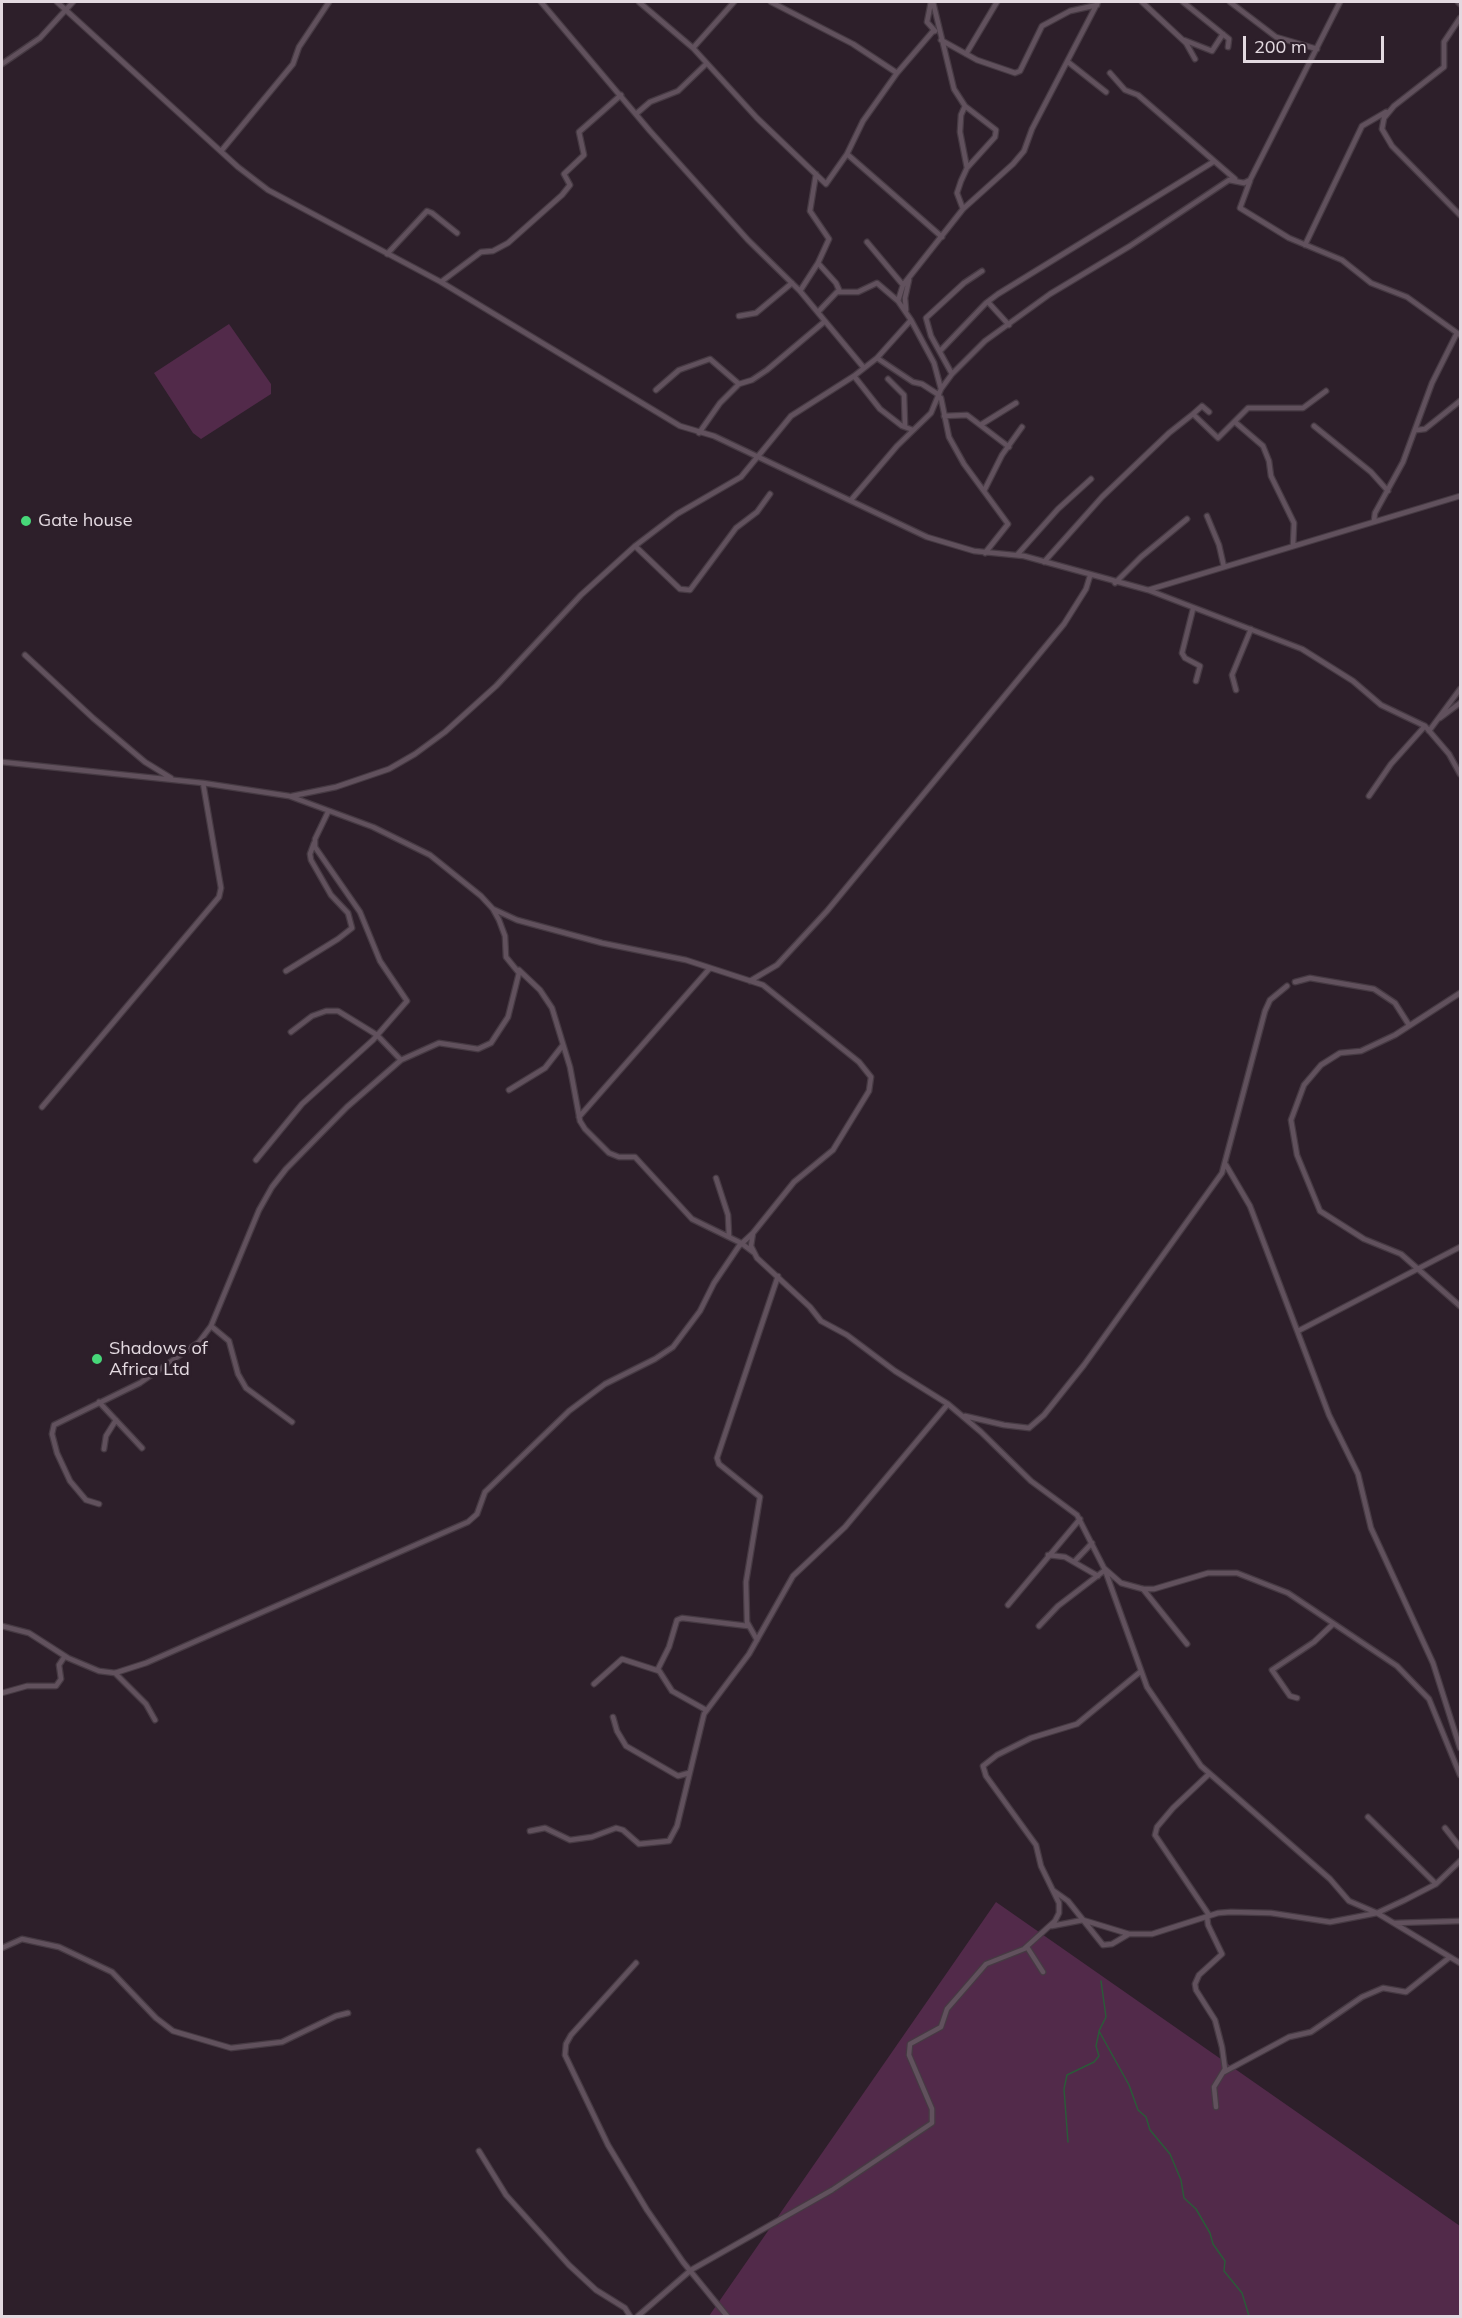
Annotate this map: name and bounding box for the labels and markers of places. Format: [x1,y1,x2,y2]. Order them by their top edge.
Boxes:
place label: Gate house [38,510,133,532]
marker: Gate house [19,514,33,528]
place label: Shadows of Africa Ltd [109,1338,208,1380]
marker: Shadows of Africa Ltd [90,1352,104,1366]

